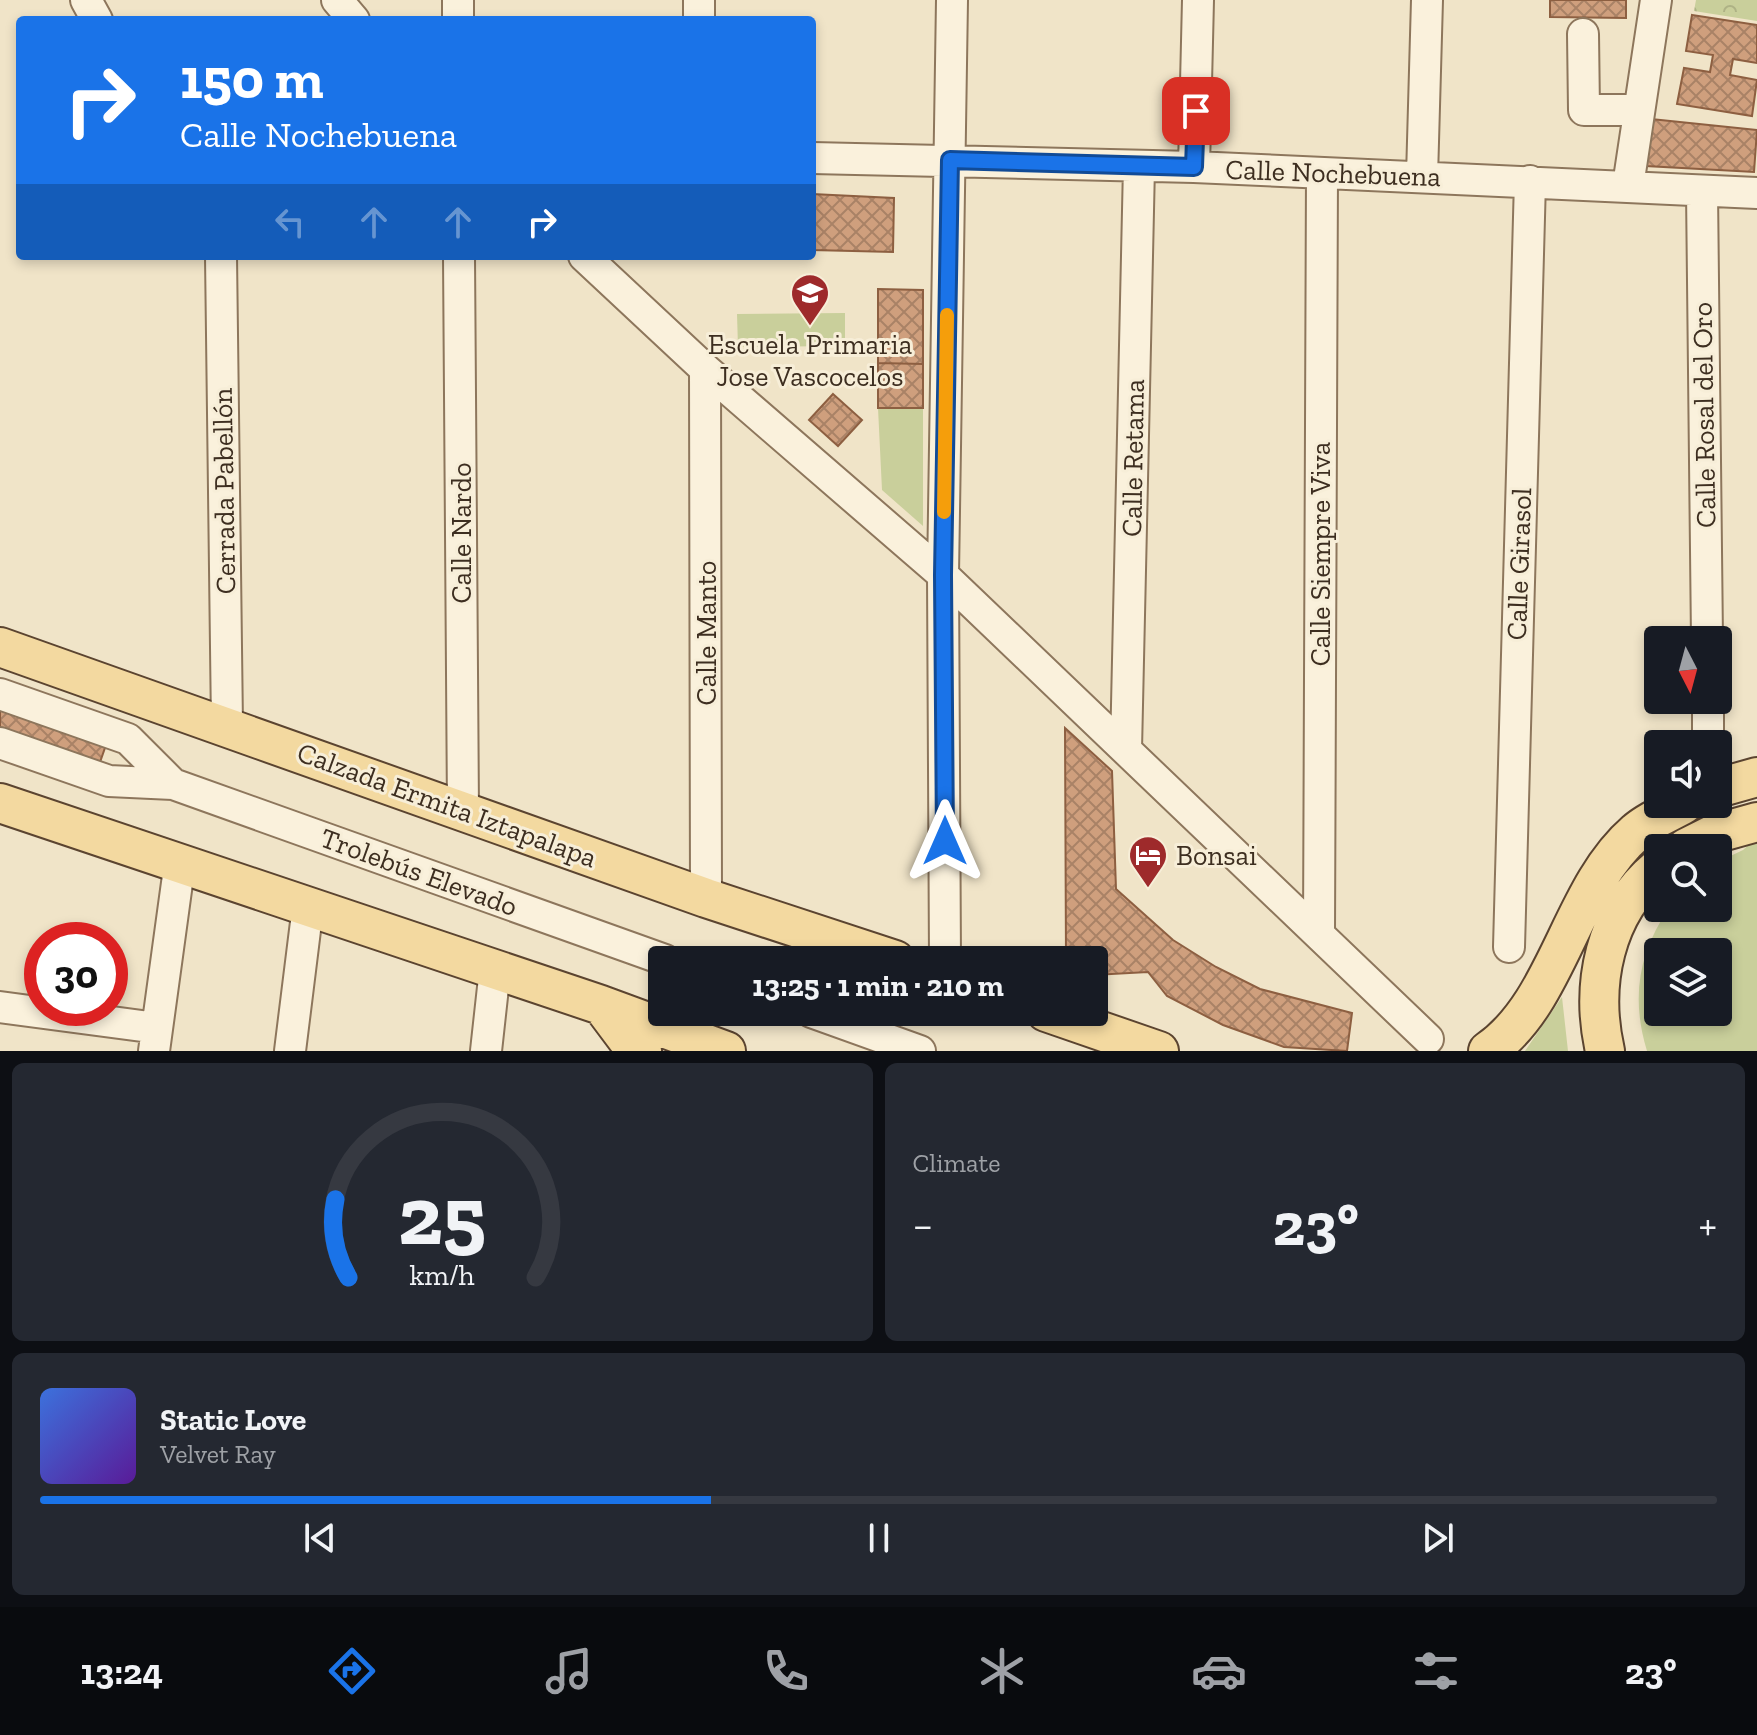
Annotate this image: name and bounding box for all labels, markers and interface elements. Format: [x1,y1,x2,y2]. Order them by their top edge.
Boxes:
text: 150 m [180,45,324,112]
icon: right [48,48,152,152]
pin [1162,77,1230,145]
icon: arrive [1174,89,1218,133]
text: Calle Nochebuena [180,113,457,156]
street label: Calle Nochebuena [1225,153,1442,193]
icon: left [268,200,312,244]
icon: ahead [352,200,396,244]
icon: ahead [436,200,480,244]
icon: right [520,200,564,244]
school or university icon: Escuela Primaria Jose Vascocelos [789,272,831,327]
street label: Calle Rosal del Oro [1686,302,1722,528]
place label: Escuela Primaria Jose Vascocelos [708,328,913,393]
street label: Calle Retama [1115,378,1151,537]
street label: Cerrada Pabellón [206,388,242,594]
street label: Calle Siempre Viva [1304,441,1337,666]
street label: Calle Nardo [445,462,478,604]
street label: Calle Girasol [1500,487,1538,641]
street label: Calle Manto [690,561,723,705]
north arrow [1644,626,1732,714]
map controls [1644,626,1732,1026]
button: sound [1644,730,1732,818]
street label: Calzada Ermita Iztapalapa [293,735,602,875]
position arrow [903,799,987,883]
street label: Trolebús Elevado [316,821,522,923]
hotel icon: Bonsai [1127,834,1169,889]
button: search [1644,834,1732,922]
place label: Bonsai [1176,839,1257,872]
speed limit sign: 30 [24,922,128,1026]
button: layers [1644,938,1732,1026]
text: 13:25 · 1 min · 210 m [752,968,1004,1004]
text: Climate [913,1147,1000,1179]
text: 25 [398,1165,486,1265]
text: 23° [1273,1188,1359,1260]
text: − [913,1198,933,1251]
text: + [1698,1198,1717,1251]
text: km/h [410,1258,475,1292]
text: Static Love [160,1402,306,1438]
text: Velvet Ray [160,1438,276,1470]
icon: previous [298,1516,342,1560]
icon: pause [857,1516,901,1560]
icon: next [1416,1516,1460,1560]
icon: directions [324,1643,380,1699]
icon: music [541,1643,597,1699]
icon: phone [758,1643,814,1699]
icon: climate [974,1643,1030,1699]
icon: car [1191,1643,1247,1699]
icon: filters [1408,1643,1464,1699]
text: 13:24 [80,1650,163,1693]
text: 23° [1625,1650,1677,1693]

